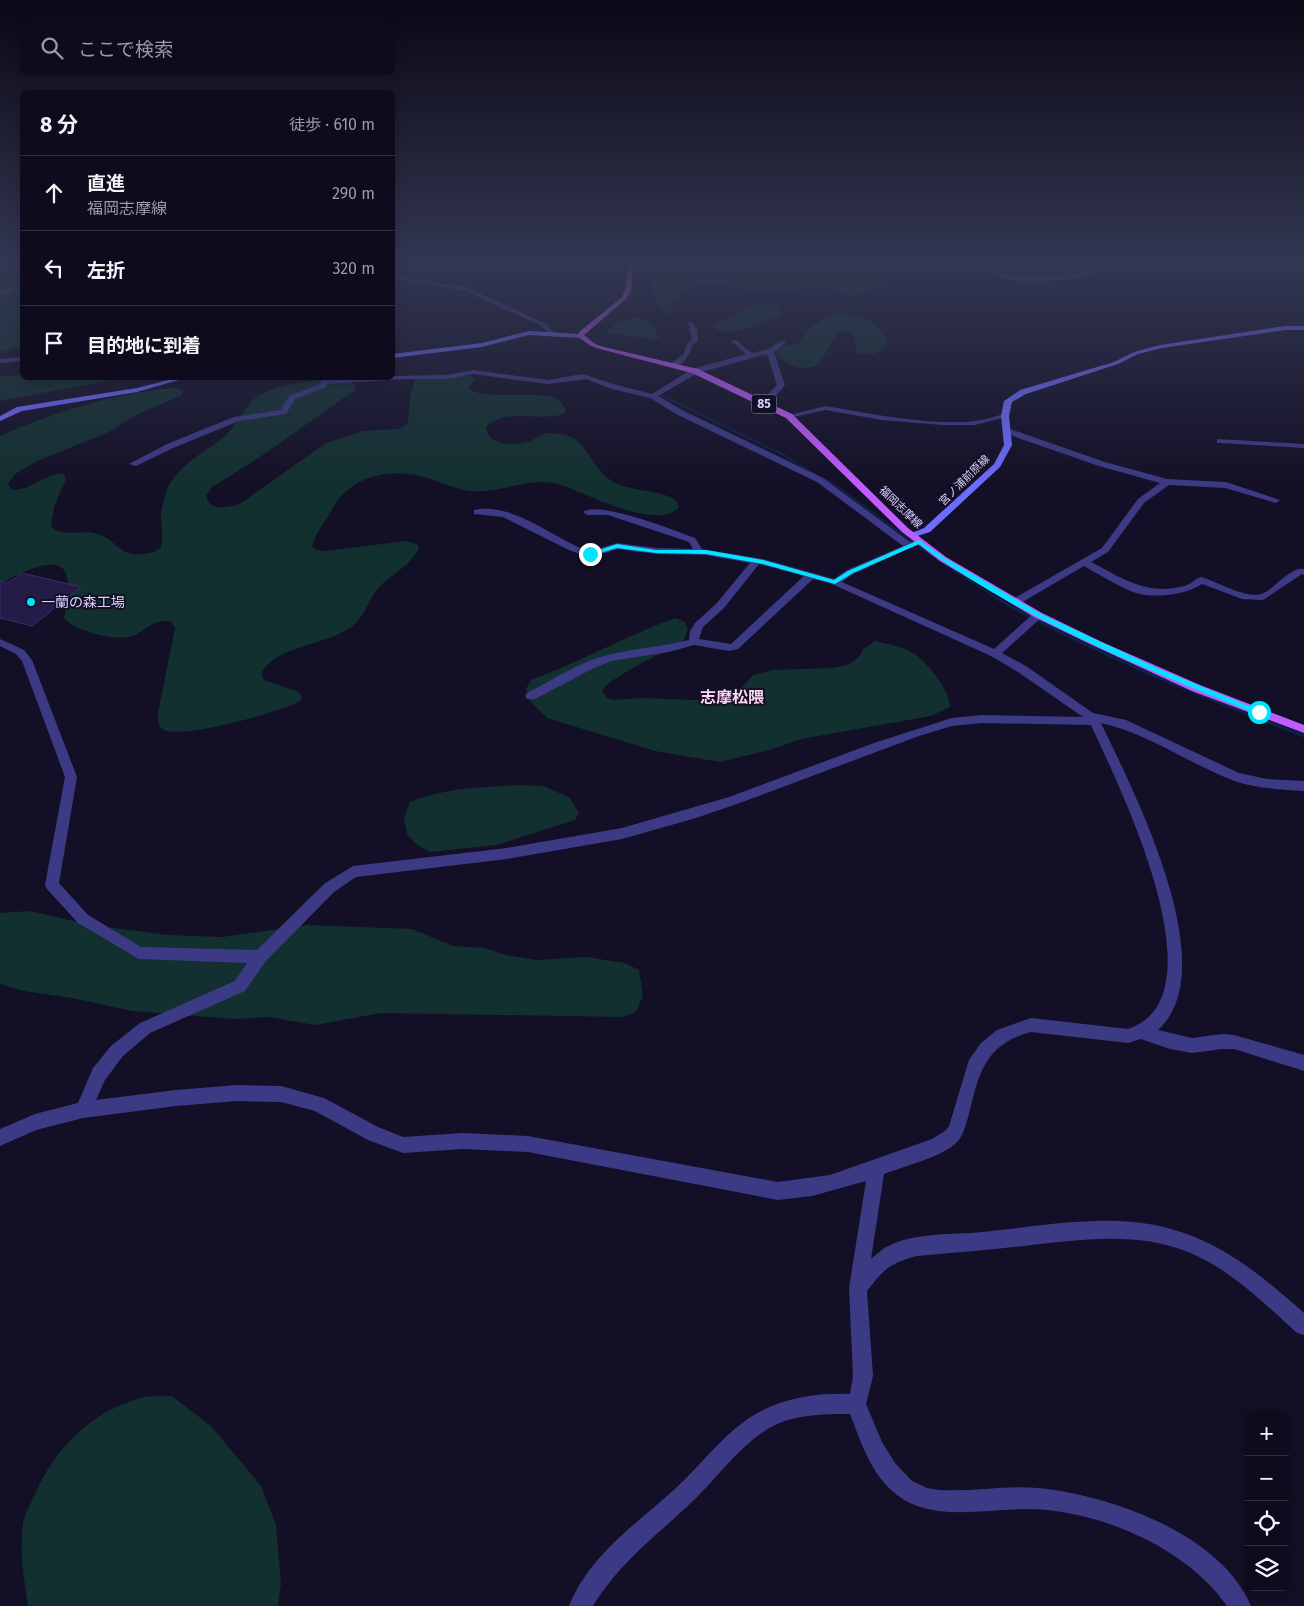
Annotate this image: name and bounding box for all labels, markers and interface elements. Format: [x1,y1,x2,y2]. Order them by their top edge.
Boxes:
search box [20,20,395,75]
icon: search [38,34,66,62]
text: ここで検索 [78,38,173,61]
text: 8 分 [40,112,78,138]
text: 徒歩 · 610 m [289,115,375,134]
text: 直進 [87,172,125,195]
icon: ahead [40,179,68,207]
text: 290 m [332,184,375,203]
text: 福岡志摩線 [87,199,167,218]
icon: left [40,254,68,282]
text: 左折 [87,259,125,282]
text: 320 m [332,259,375,278]
icon: arrive [40,329,68,357]
text: 目的地に到着 [87,334,201,357]
road number: 85 [752,394,776,414]
street label: 宮ノ浦前原線 [936,452,992,508]
street label: 福岡志摩線 [876,484,925,531]
route end [579,543,602,566]
place label: 一蘭の森工場 [41,594,125,611]
marker: 一蘭の森工場 [25,596,37,608]
district label: 志摩松隈 [700,688,764,707]
route start [1248,701,1271,724]
map controls [1244,1411,1289,1591]
button: + [1244,1411,1289,1456]
button: − [1244,1456,1289,1501]
button: locate [1244,1501,1289,1546]
button: layers [1244,1546,1289,1591]

